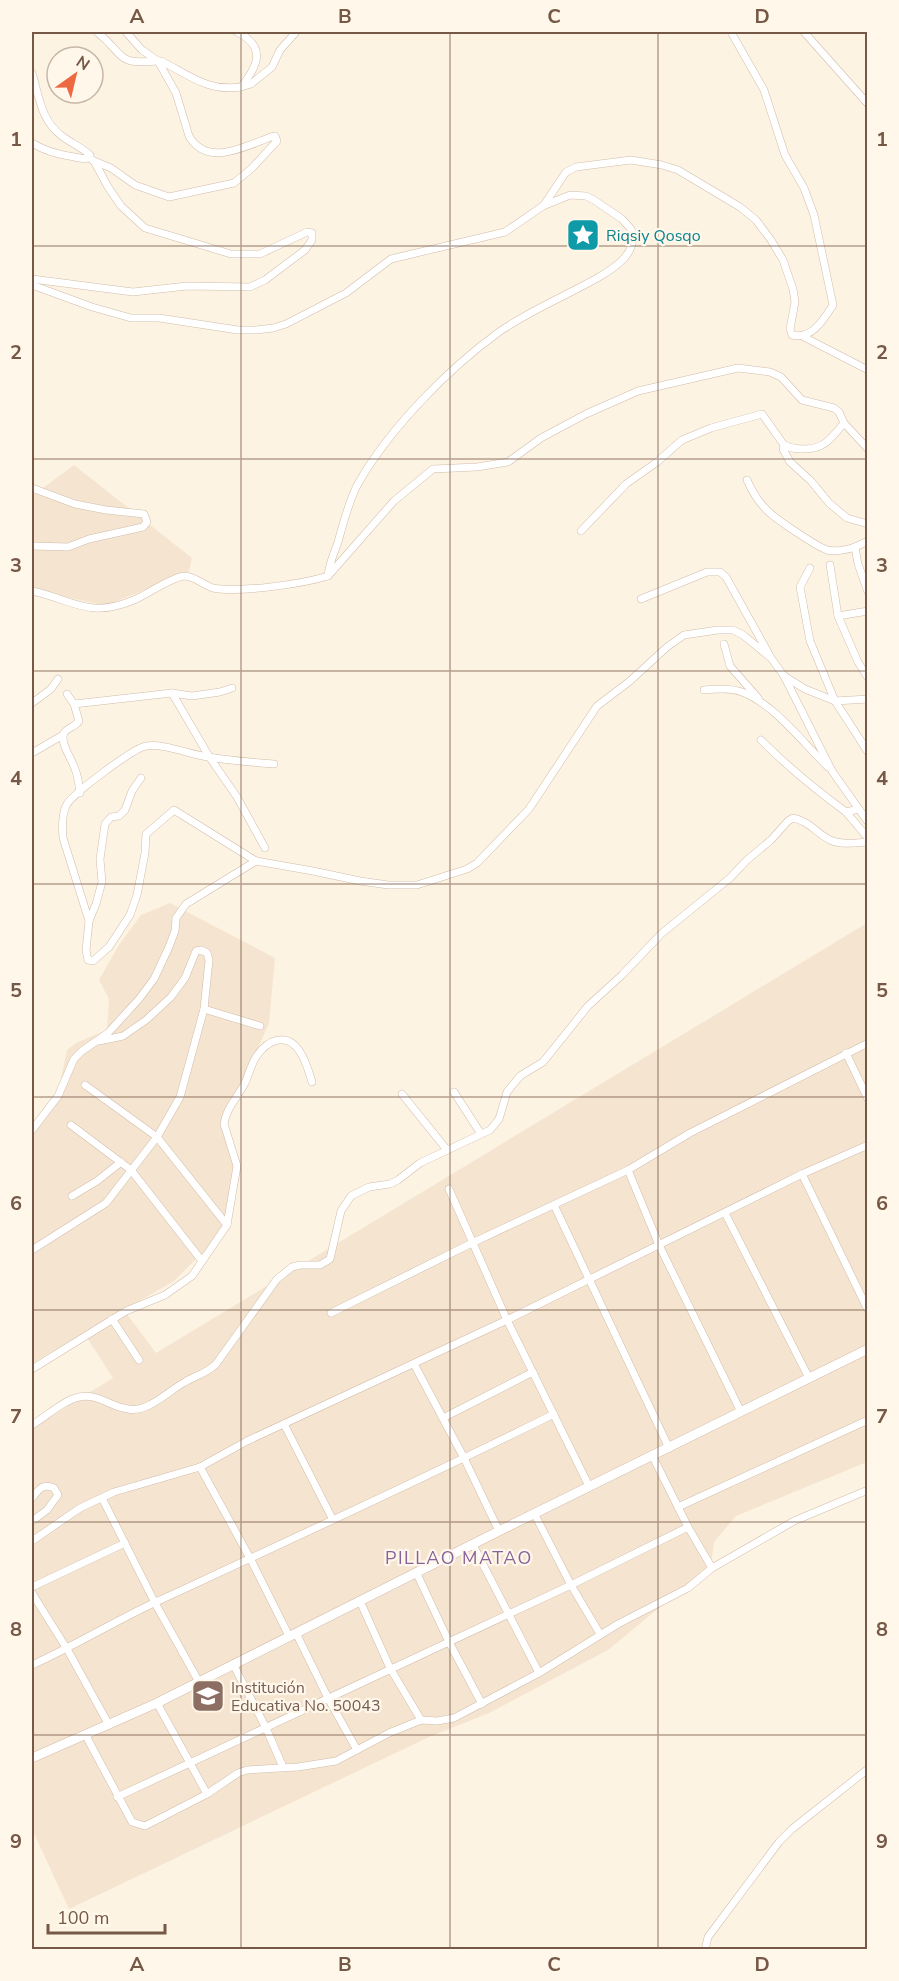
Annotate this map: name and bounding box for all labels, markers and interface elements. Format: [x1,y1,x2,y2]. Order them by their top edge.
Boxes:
text: A [130,3,145,30]
text: B [338,3,352,30]
text: C [547,3,561,30]
text: D [754,3,770,30]
north arrow [45,45,105,105]
text: N [72,51,94,76]
text: 1 [10,126,22,153]
text: 1 [876,126,888,153]
place icon: Riqsiy Qosqo [565,217,601,253]
place label: Riqsiy Qosqo [606,225,701,247]
text: 2 [10,339,22,366]
text: 2 [876,339,888,366]
text: 3 [10,552,22,579]
text: 3 [876,552,888,579]
text: 4 [10,765,22,792]
text: 4 [876,765,888,792]
text: 5 [10,977,22,1004]
text: 5 [876,977,888,1004]
text: 6 [10,1190,22,1217]
text: 6 [876,1190,888,1217]
text: 7 [10,1403,22,1430]
text: 7 [876,1403,888,1430]
district label: PILLAO MATAO [385,1546,533,1570]
text: 8 [10,1616,22,1643]
text: 8 [876,1616,888,1643]
place label: Institución Educativa No. 50043 [231,1677,381,1717]
school or university icon: Institución Educativa No. 50043 [190,1678,226,1714]
text: 9 [10,1828,22,1855]
text: 9 [876,1828,888,1855]
scale bar [48,1897,165,1935]
text: 100 m [57,1906,109,1930]
text: A [130,1951,145,1978]
text: B [338,1951,352,1978]
text: C [547,1951,561,1978]
text: D [754,1951,770,1978]

